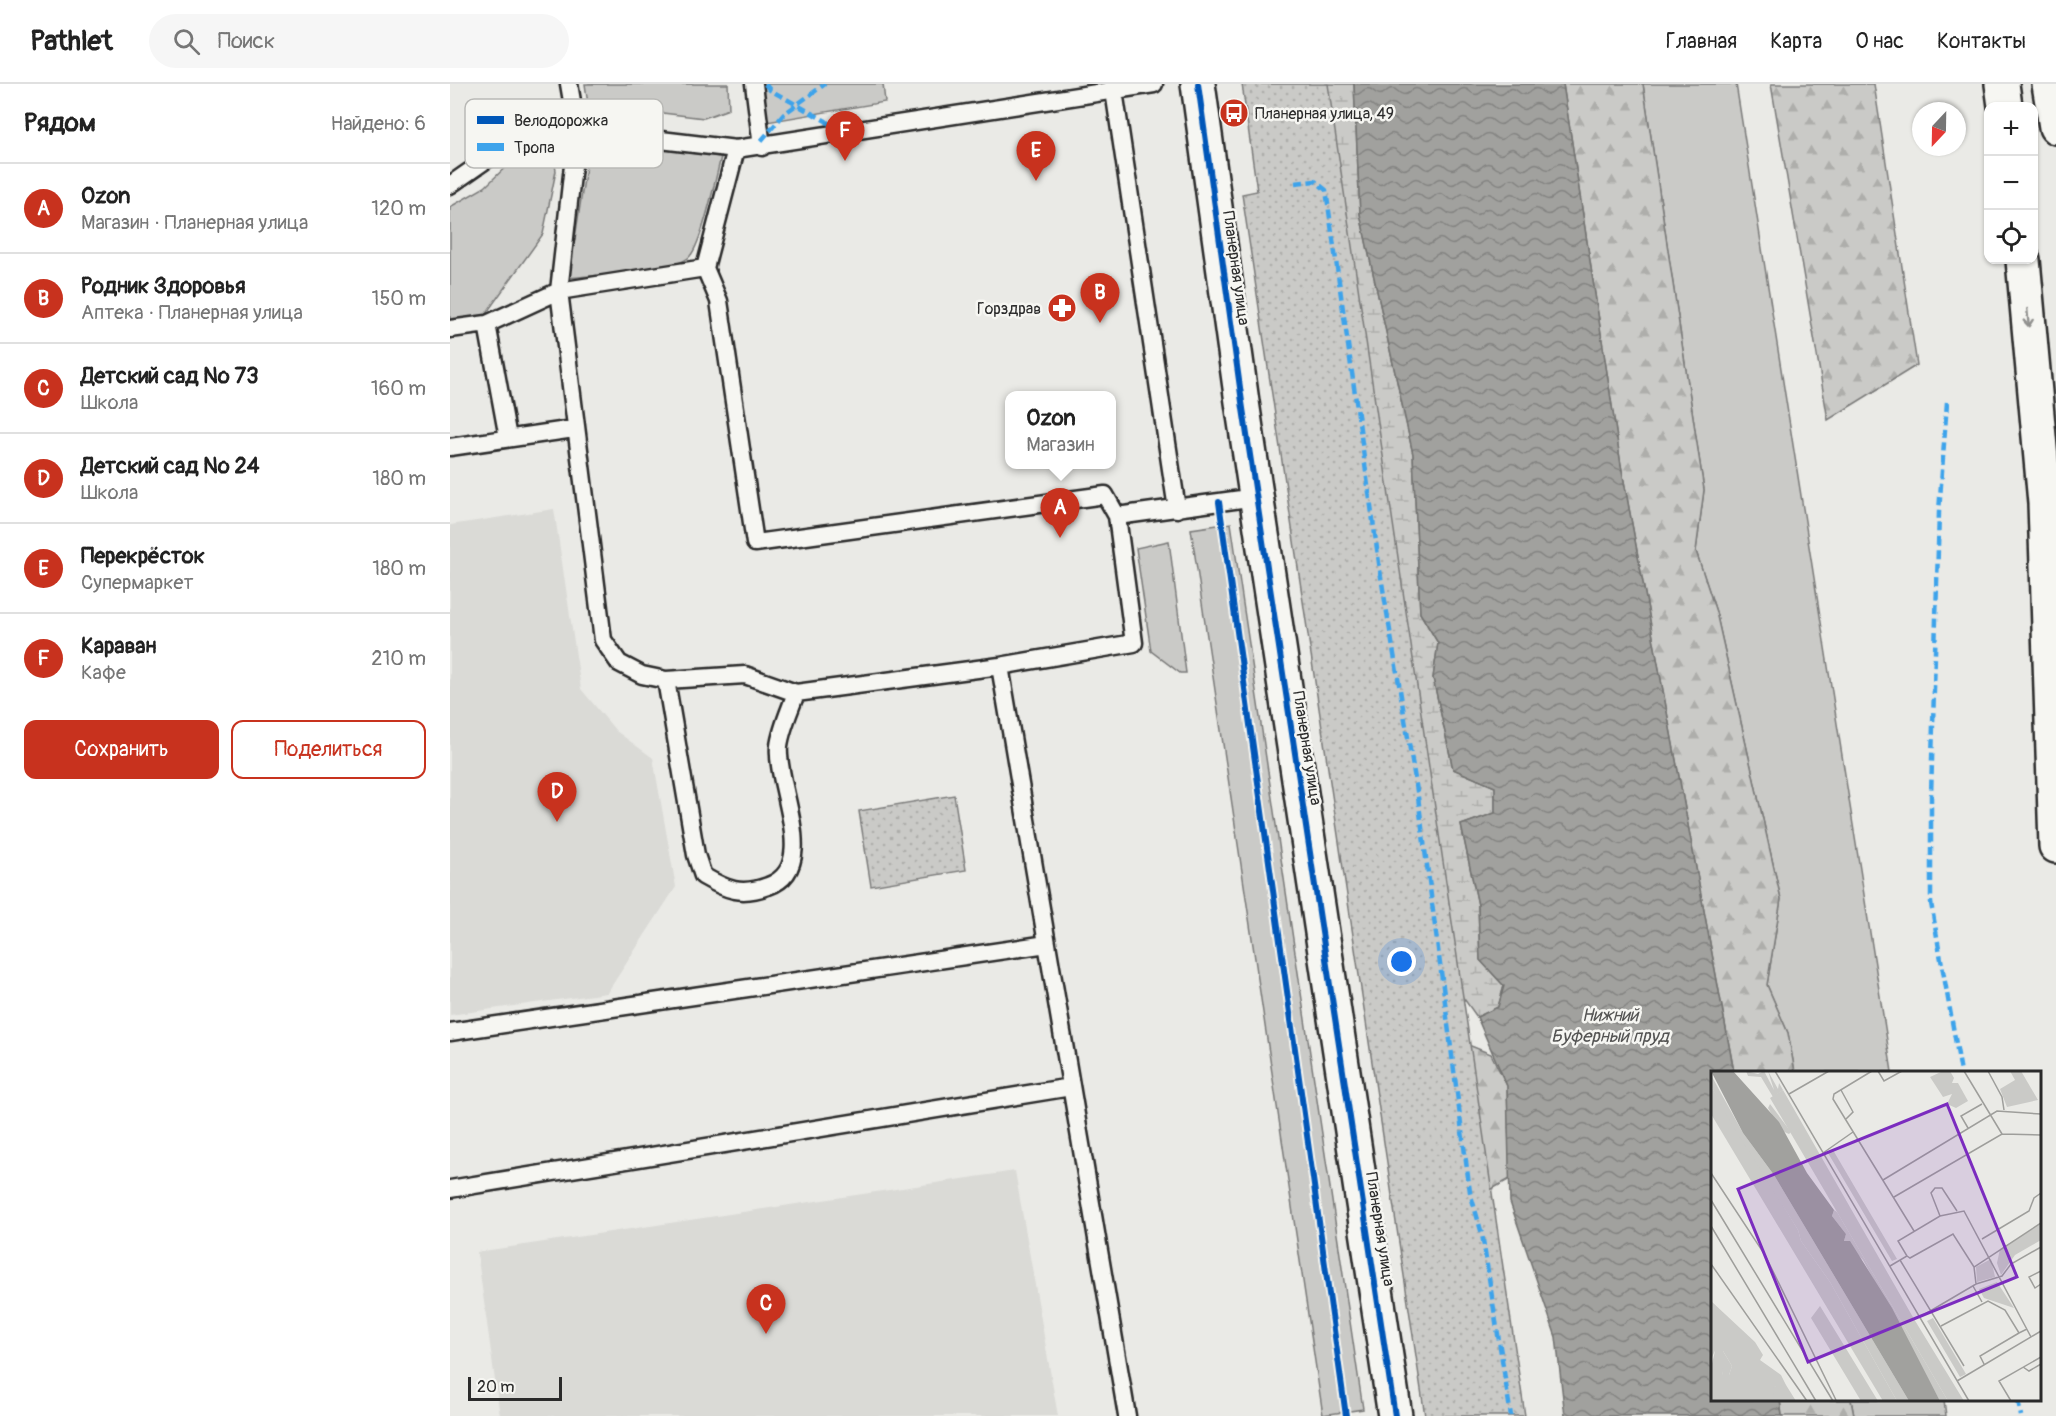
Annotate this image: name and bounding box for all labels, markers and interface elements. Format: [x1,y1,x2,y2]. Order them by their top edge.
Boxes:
search box [149,14,569,68]
text: Pathlet [30,24,113,59]
icon: search [170,25,203,58]
text: Поиск [218,27,275,55]
text: Главная [1666,28,1737,55]
text: Карта [1770,28,1822,55]
text: О нас [1855,28,1904,55]
text: Контакты [1937,28,2026,55]
bus stop icon: Планерная улица, 49 [1218,97,1250,129]
legend [465,99,663,168]
north arrow [1912,102,1966,156]
map controls [1984,102,2038,264]
button: + [1984,102,2038,156]
place label: Планерная улица, 49 [1255,104,1394,124]
text: Рядом [24,107,96,139]
text: Найдено: 6 [331,111,426,136]
text: Велодорожка [514,111,608,131]
pin: F [826,112,864,161]
pin: E [1016,132,1056,181]
text: Тропа [514,138,555,158]
button: − [1984,156,2038,210]
text: Ozon [81,182,130,210]
text: A [37,196,50,221]
text: 120 m [371,196,426,221]
text: Магазин · Планерная улица [81,210,308,235]
street label: Планерная улица [1218,210,1254,327]
button: locate [1984,210,2038,264]
text: Родник Здоровья [81,272,246,300]
pin: B [1080,274,1120,323]
text: B [38,286,49,311]
text: 150 m [372,286,426,311]
pharmacy icon: Горздрав [1046,292,1078,324]
place label: Горздрав [977,299,1041,319]
text: Аптека · Планерная улица [81,300,303,325]
one-way arrow [2023,307,2034,327]
text: Детский сад № 73 [81,362,258,390]
text: C [37,376,50,401]
text: 160 m [371,376,426,401]
text: Школа [81,390,138,415]
popup [1005,391,1116,469]
text: Ozon [1026,404,1076,432]
text: Магазин [1026,432,1095,457]
text: Детский сад № 24 [81,452,260,480]
text: D [37,466,50,491]
text: 180 m [372,466,426,491]
text: Школа [81,480,138,505]
pin: A [1040,488,1080,538]
text: Перекрёсток [81,542,205,570]
text: E [38,556,49,581]
text: 180 m [372,556,426,581]
text: Супермаркет [81,570,193,595]
text: Караван [81,632,157,660]
text: F [37,646,50,671]
text: 210 m [371,646,426,671]
text: Кафе [81,660,126,685]
street label: Планерная улица [1288,690,1326,807]
button: Сохранить [24,720,219,779]
button: Поделиться [231,720,426,779]
pin: D [538,772,576,822]
your location [1387,947,1416,976]
water label: Нижний Буферный пруд [1551,1004,1671,1048]
inset map [1711,1071,2041,1401]
street label: Планерная улица [1361,1171,1399,1288]
pin: C [746,1284,786,1334]
scale bar [468,1374,562,1402]
text: 20 m [477,1377,515,1397]

